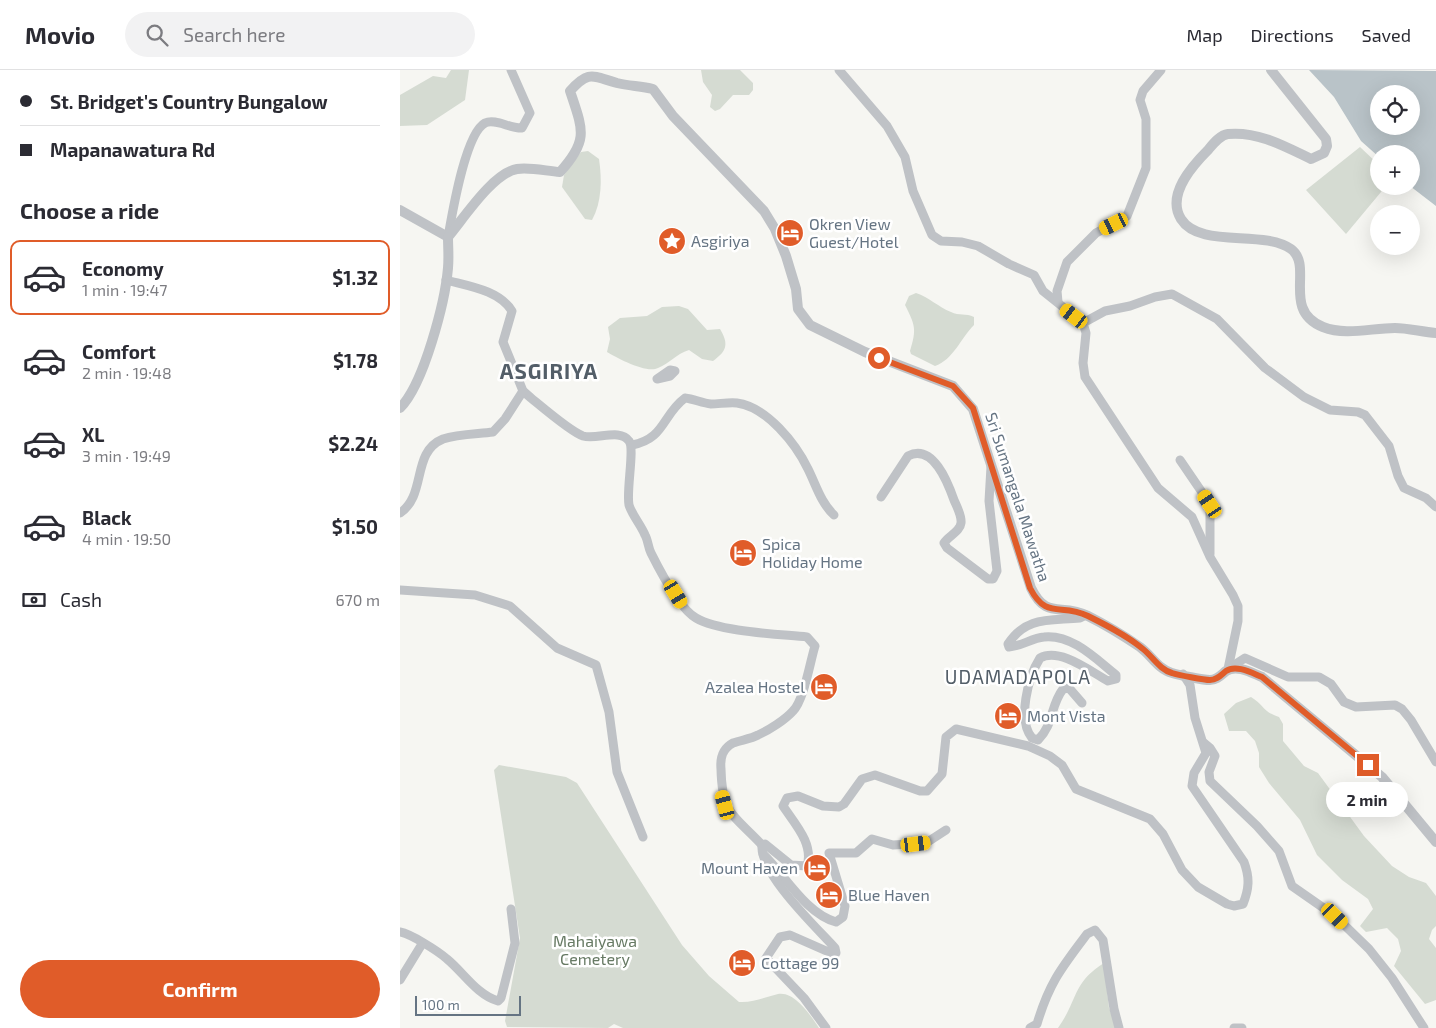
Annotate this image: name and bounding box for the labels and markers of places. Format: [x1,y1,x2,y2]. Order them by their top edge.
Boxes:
place label: Okren View Guest/Hotel [809,214,899,251]
hotel icon: Okren View Guest/Hotel [775,218,805,248]
place icon: Asgiriya [657,226,687,256]
place label: Asgiriya [691,231,750,250]
place label: Spica Holiday Home [762,534,863,571]
hotel icon: Spica Holiday Home [728,538,758,568]
hotel icon: Azalea Hostel [809,672,839,702]
place label: Azalea Hostel [705,677,805,696]
hotel icon: Mont Vista [993,701,1023,731]
place label: Mont Vista [1027,706,1105,725]
hotel icon: Mount Haven [802,853,832,883]
place label: Mount Haven [701,858,798,877]
hotel icon: Blue Haven [814,880,844,910]
place label: Blue Haven [848,885,930,904]
hotel icon: Cottage 99 [727,948,757,978]
place label: Cottage 99 [761,953,840,972]

